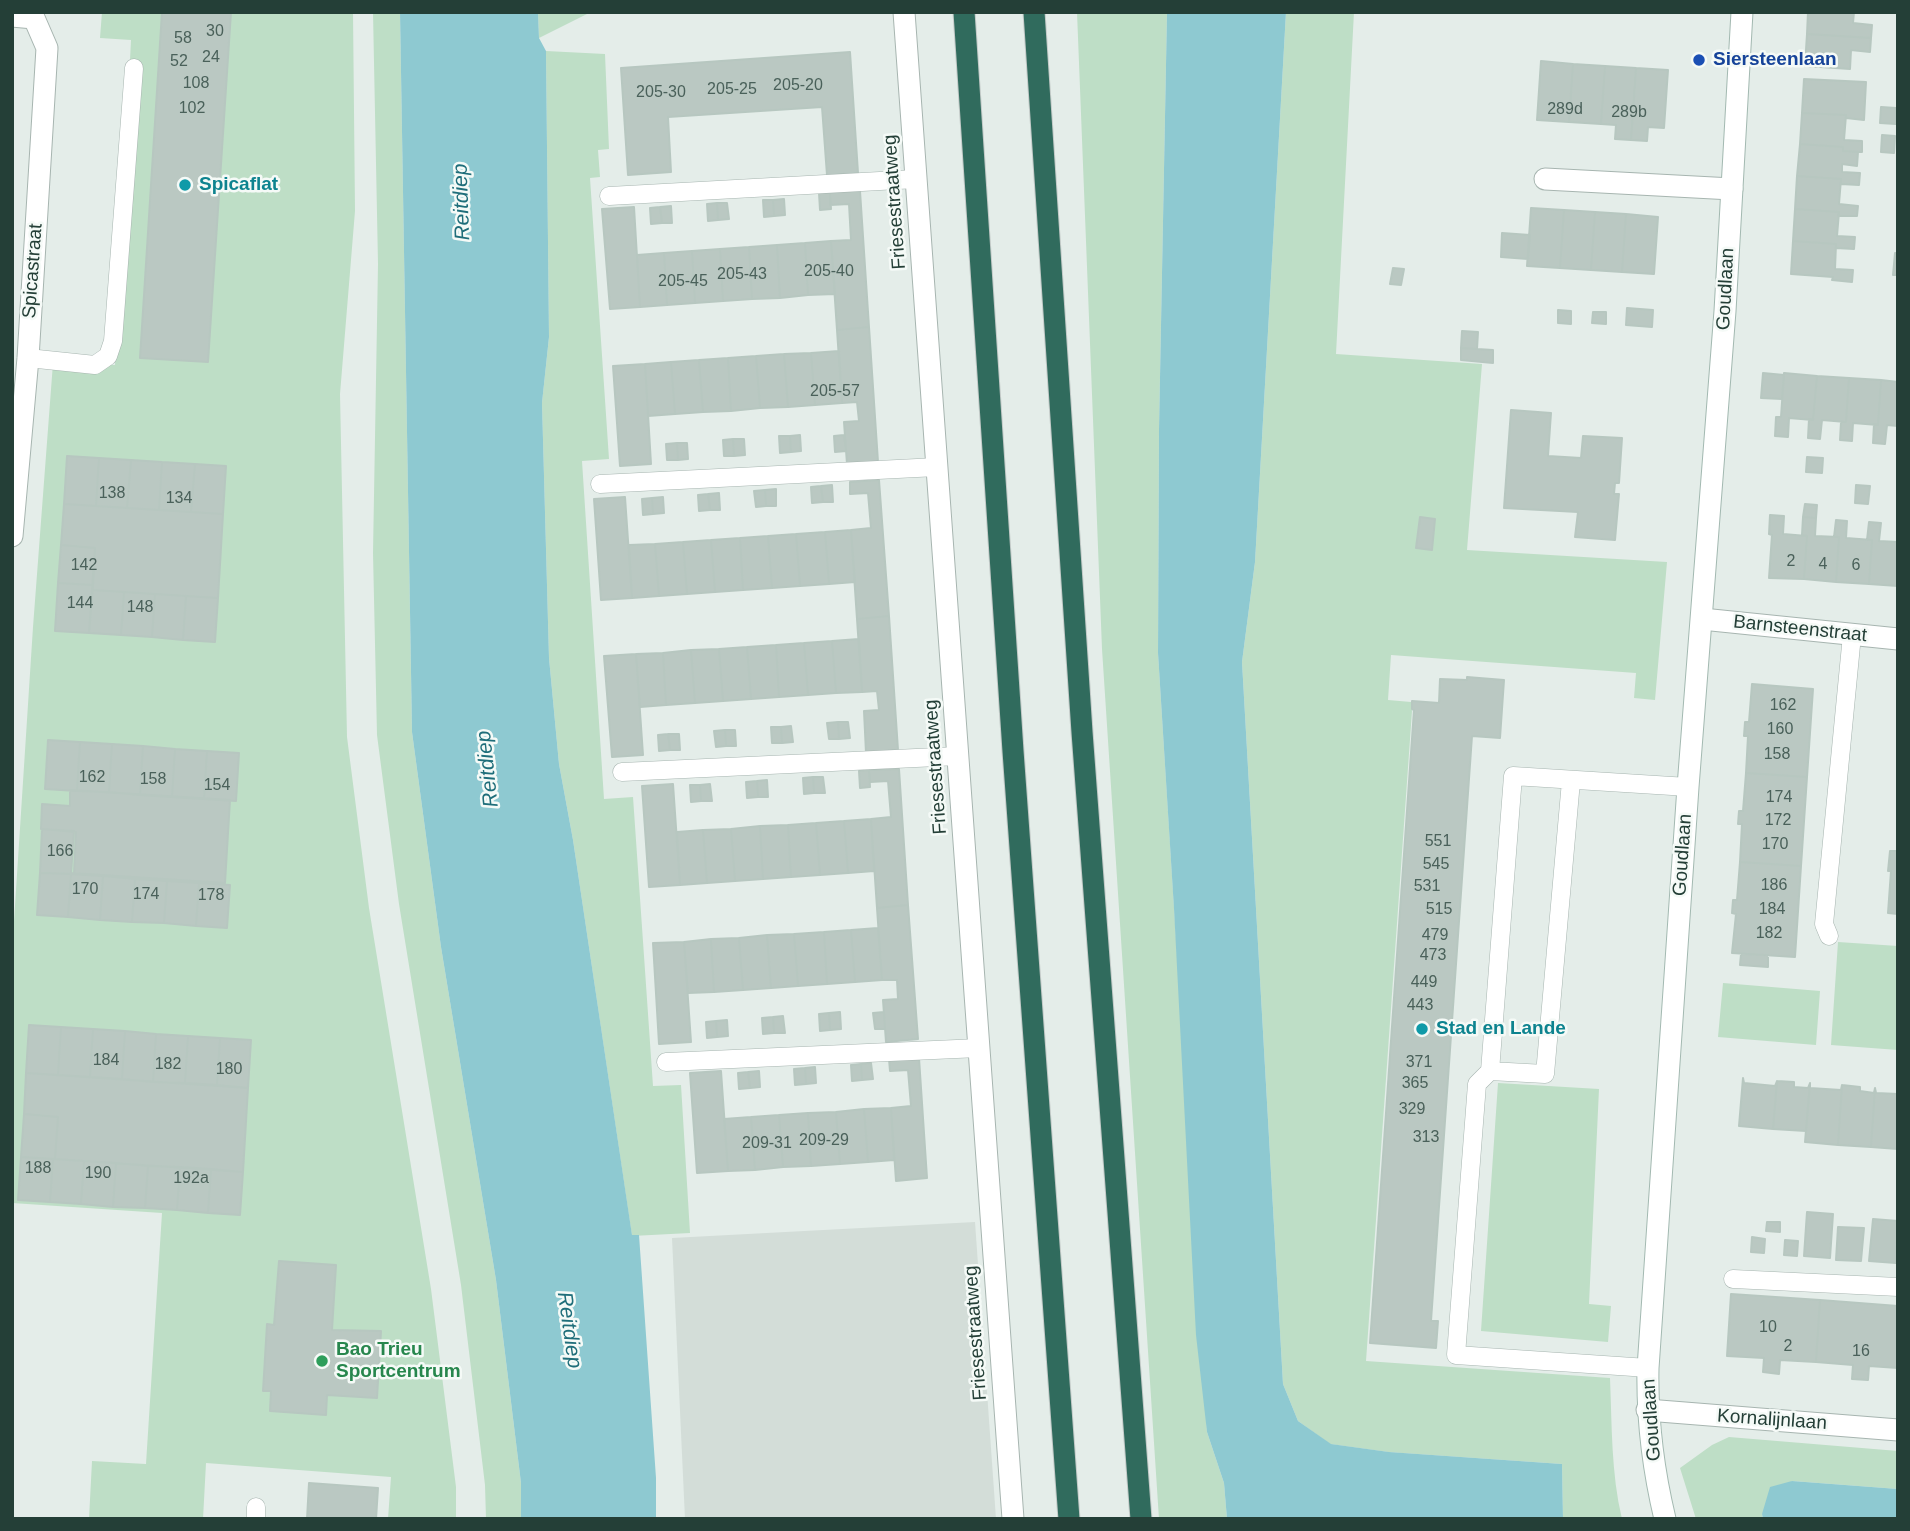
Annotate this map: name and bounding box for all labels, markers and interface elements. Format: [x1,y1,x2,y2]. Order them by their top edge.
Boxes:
house number: 30 [206,22,224,42]
house number: 58 [174,29,192,49]
house number: 24 [202,48,220,68]
place label: Siersteenlaan [1713,49,1837,71]
house number: 52 [170,52,188,72]
marker: Siersteenlaan [1691,52,1707,68]
house number: 108 [183,74,209,94]
house number: 205-20 [773,76,823,96]
house number: 205-25 [707,80,757,100]
house number: 205-30 [636,83,686,103]
house number: 102 [179,99,205,119]
house number: 289d [1547,100,1583,120]
house number: 289b [1611,103,1647,123]
street label: Friesestraatweg [879,134,911,270]
water label: Reitdiep [448,163,476,241]
place label: Spicaflat [199,174,278,196]
marker: Spicaflat [177,177,193,193]
street label: Spicastraat [18,223,48,319]
street label: Goudlaan [1712,247,1740,331]
house number: 205-40 [804,262,854,282]
house number: 205-43 [717,265,767,285]
house number: 205-45 [658,272,708,292]
house number: 205-57 [810,382,860,402]
house number: 138 [99,484,125,504]
house number: 134 [166,489,192,509]
house number: 2 [1787,552,1795,572]
house number: 4 [1819,555,1827,575]
house number: 142 [71,556,97,576]
house number: 6 [1852,556,1860,576]
house number: 144 [67,594,93,614]
house number: 148 [127,598,153,618]
street label: Barnsteenstraat [1732,611,1868,647]
house number: 162 [1770,696,1796,716]
street label: Friesestraatweg [920,699,952,835]
house number: 160 [1767,720,1793,740]
water label: Reitdiep [471,729,505,809]
house number: 158 [1764,745,1790,765]
house number: 162 [79,768,105,788]
house number: 158 [140,770,166,790]
house number: 154 [204,776,230,796]
house number: 174 [1766,788,1792,808]
house number: 172 [1765,811,1791,831]
street label: Goudlaan [1669,813,1697,897]
house number: 551 [1425,832,1451,852]
house number: 170 [1762,835,1788,855]
house number: 166 [47,842,73,862]
house number: 545 [1423,855,1449,875]
house number: 186 [1761,876,1787,896]
house number: 531 [1414,877,1440,897]
house number: 170 [72,880,98,900]
house number: 174 [133,885,159,905]
house number: 178 [198,886,224,906]
house number: 515 [1426,900,1452,920]
house number: 184 [1759,900,1785,920]
house number: 182 [1756,924,1782,944]
house number: 479 [1422,926,1448,946]
house number: 473 [1420,946,1446,966]
house number: 449 [1411,973,1437,993]
house number: 443 [1407,996,1433,1016]
place label: Stad en Lande [1436,1018,1566,1040]
marker: Stad en Lande [1414,1021,1430,1037]
house number: 184 [93,1051,119,1071]
house number: 371 [1406,1053,1432,1073]
house number: 182 [155,1055,181,1075]
house number: 180 [216,1060,242,1080]
house number: 365 [1402,1074,1428,1094]
house number: 329 [1399,1100,1425,1120]
house number: 313 [1413,1128,1439,1148]
house number: 209-29 [799,1131,849,1151]
house number: 209-31 [742,1134,792,1154]
house number: 188 [25,1159,51,1179]
house number: 190 [85,1164,111,1184]
house number: 192a [173,1169,209,1189]
street label: Friesestraatweg [960,1265,992,1401]
water label: Reitdiep [551,1290,587,1370]
house number: 10 [1759,1318,1777,1338]
house number: 2 [1784,1337,1792,1357]
place label: Bao Trieu Sportcentrum [336,1339,461,1383]
house number: 16 [1852,1342,1870,1362]
marker: Bao Trieu Sportcentrum [314,1353,330,1369]
street label: Goudlaan [1638,1378,1666,1462]
street label: Kornalijnlaan [1716,1405,1828,1435]

